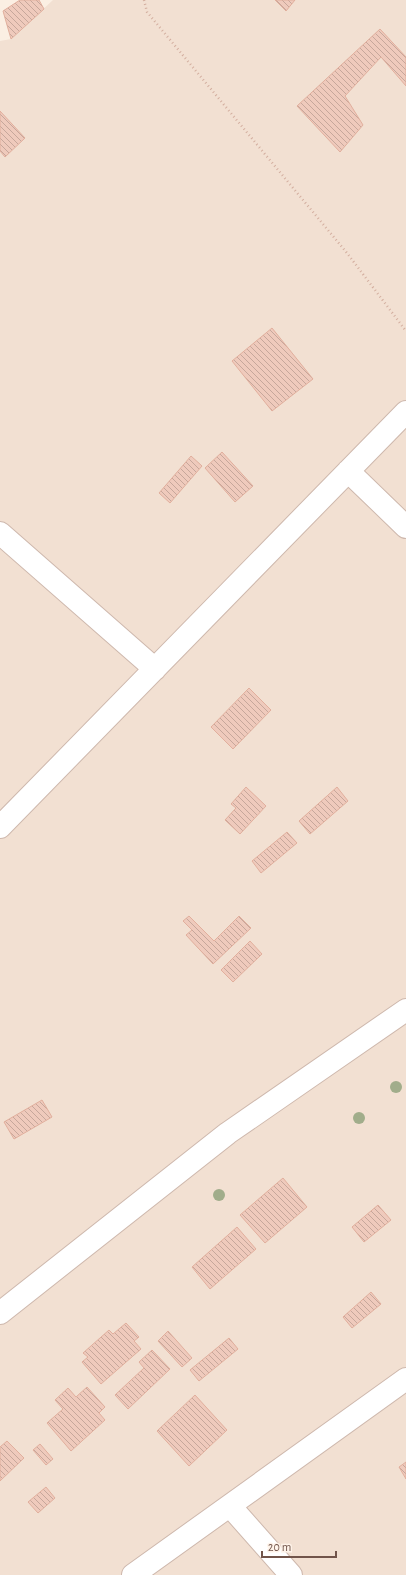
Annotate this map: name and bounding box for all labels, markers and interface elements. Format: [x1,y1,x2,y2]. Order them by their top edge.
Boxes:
scale bar [262,1533,336,1559]
text: 20 m [268,1541,291,1553]

